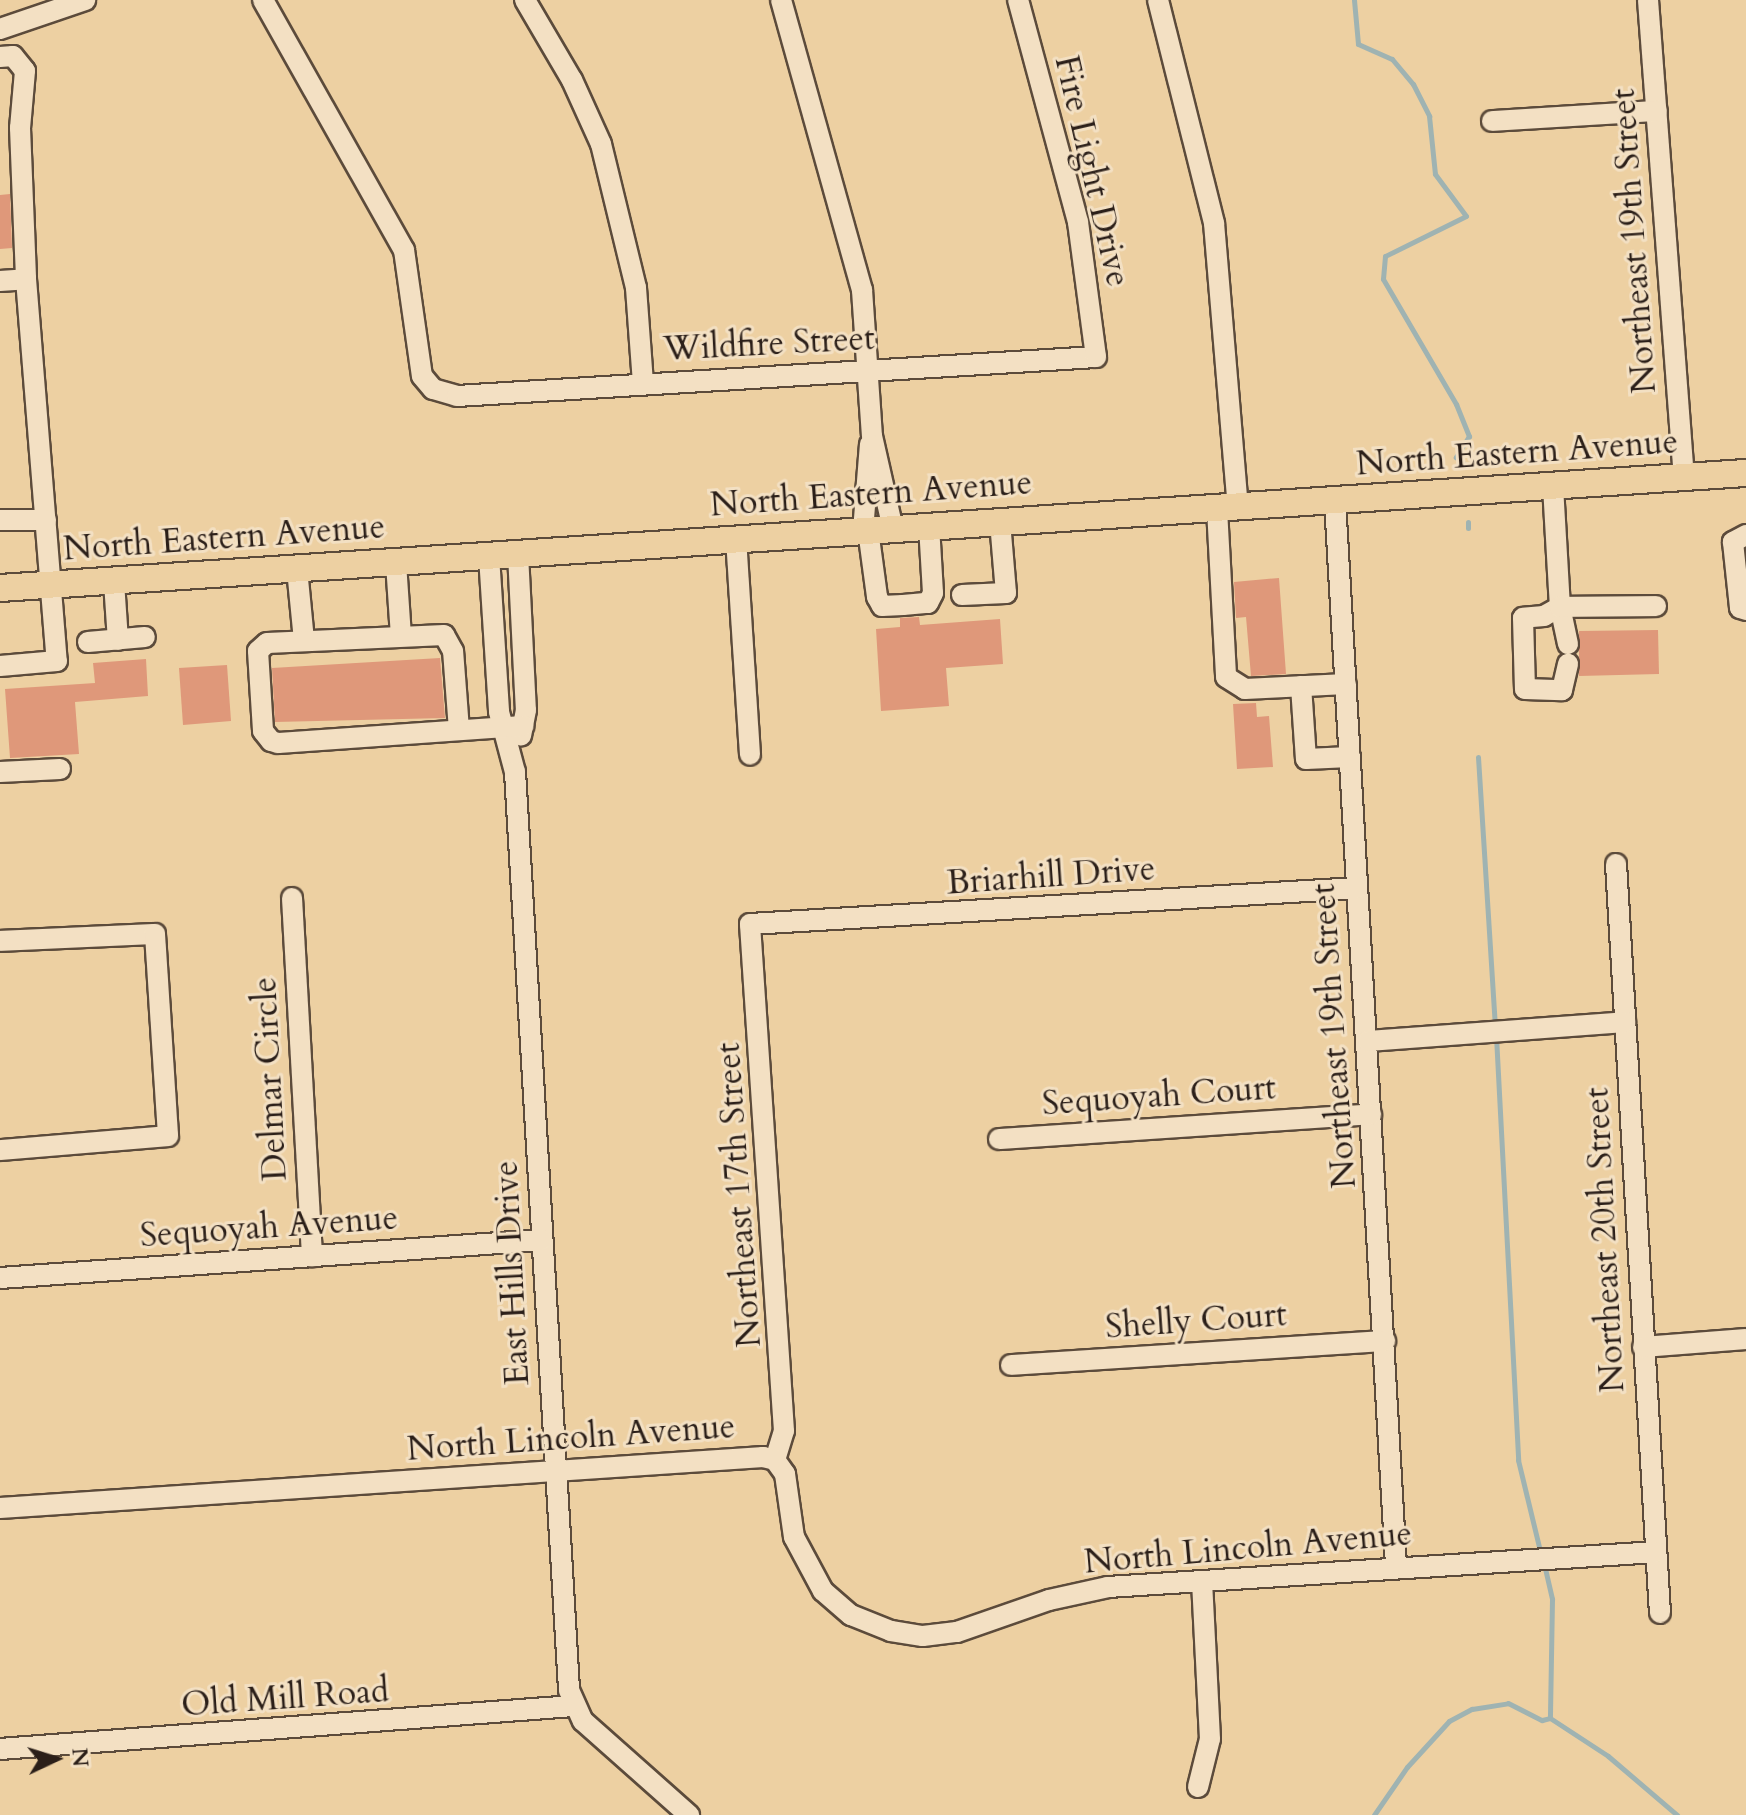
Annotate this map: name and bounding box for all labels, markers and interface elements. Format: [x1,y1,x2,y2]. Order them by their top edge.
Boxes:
street label: Fire Light Drive [1046,52,1138,290]
street label: Northeast 19th Street [1603,87,1665,395]
street label: Wildfire Street [662,318,876,370]
street label: North Eastern Avenue [1355,421,1679,485]
street label: North Eastern Avenue [709,462,1033,526]
street label: North Eastern Avenue [62,506,386,570]
street label: Briarhill Drive [945,848,1157,904]
street label: Northeast 19th Street [1303,882,1365,1190]
street label: Delmar Circle [244,976,296,1182]
street label: Northeast 17th Street [708,1041,770,1349]
street label: Sequoyah Court [1041,1067,1277,1125]
street label: Northeast 20th Street [1577,1086,1633,1394]
street label: East Hills Drive [486,1160,538,1386]
street label: Sequoyah Avenue [139,1198,399,1256]
street label: Shelly Court [1104,1294,1288,1348]
street label: North Lincoln Avenue [405,1406,737,1470]
street label: North Lincoln Avenue [1082,1513,1414,1583]
street label: Old Mill Road [180,1670,390,1726]
north arrow [16,1719,96,1799]
text: N [64,1747,96,1768]

